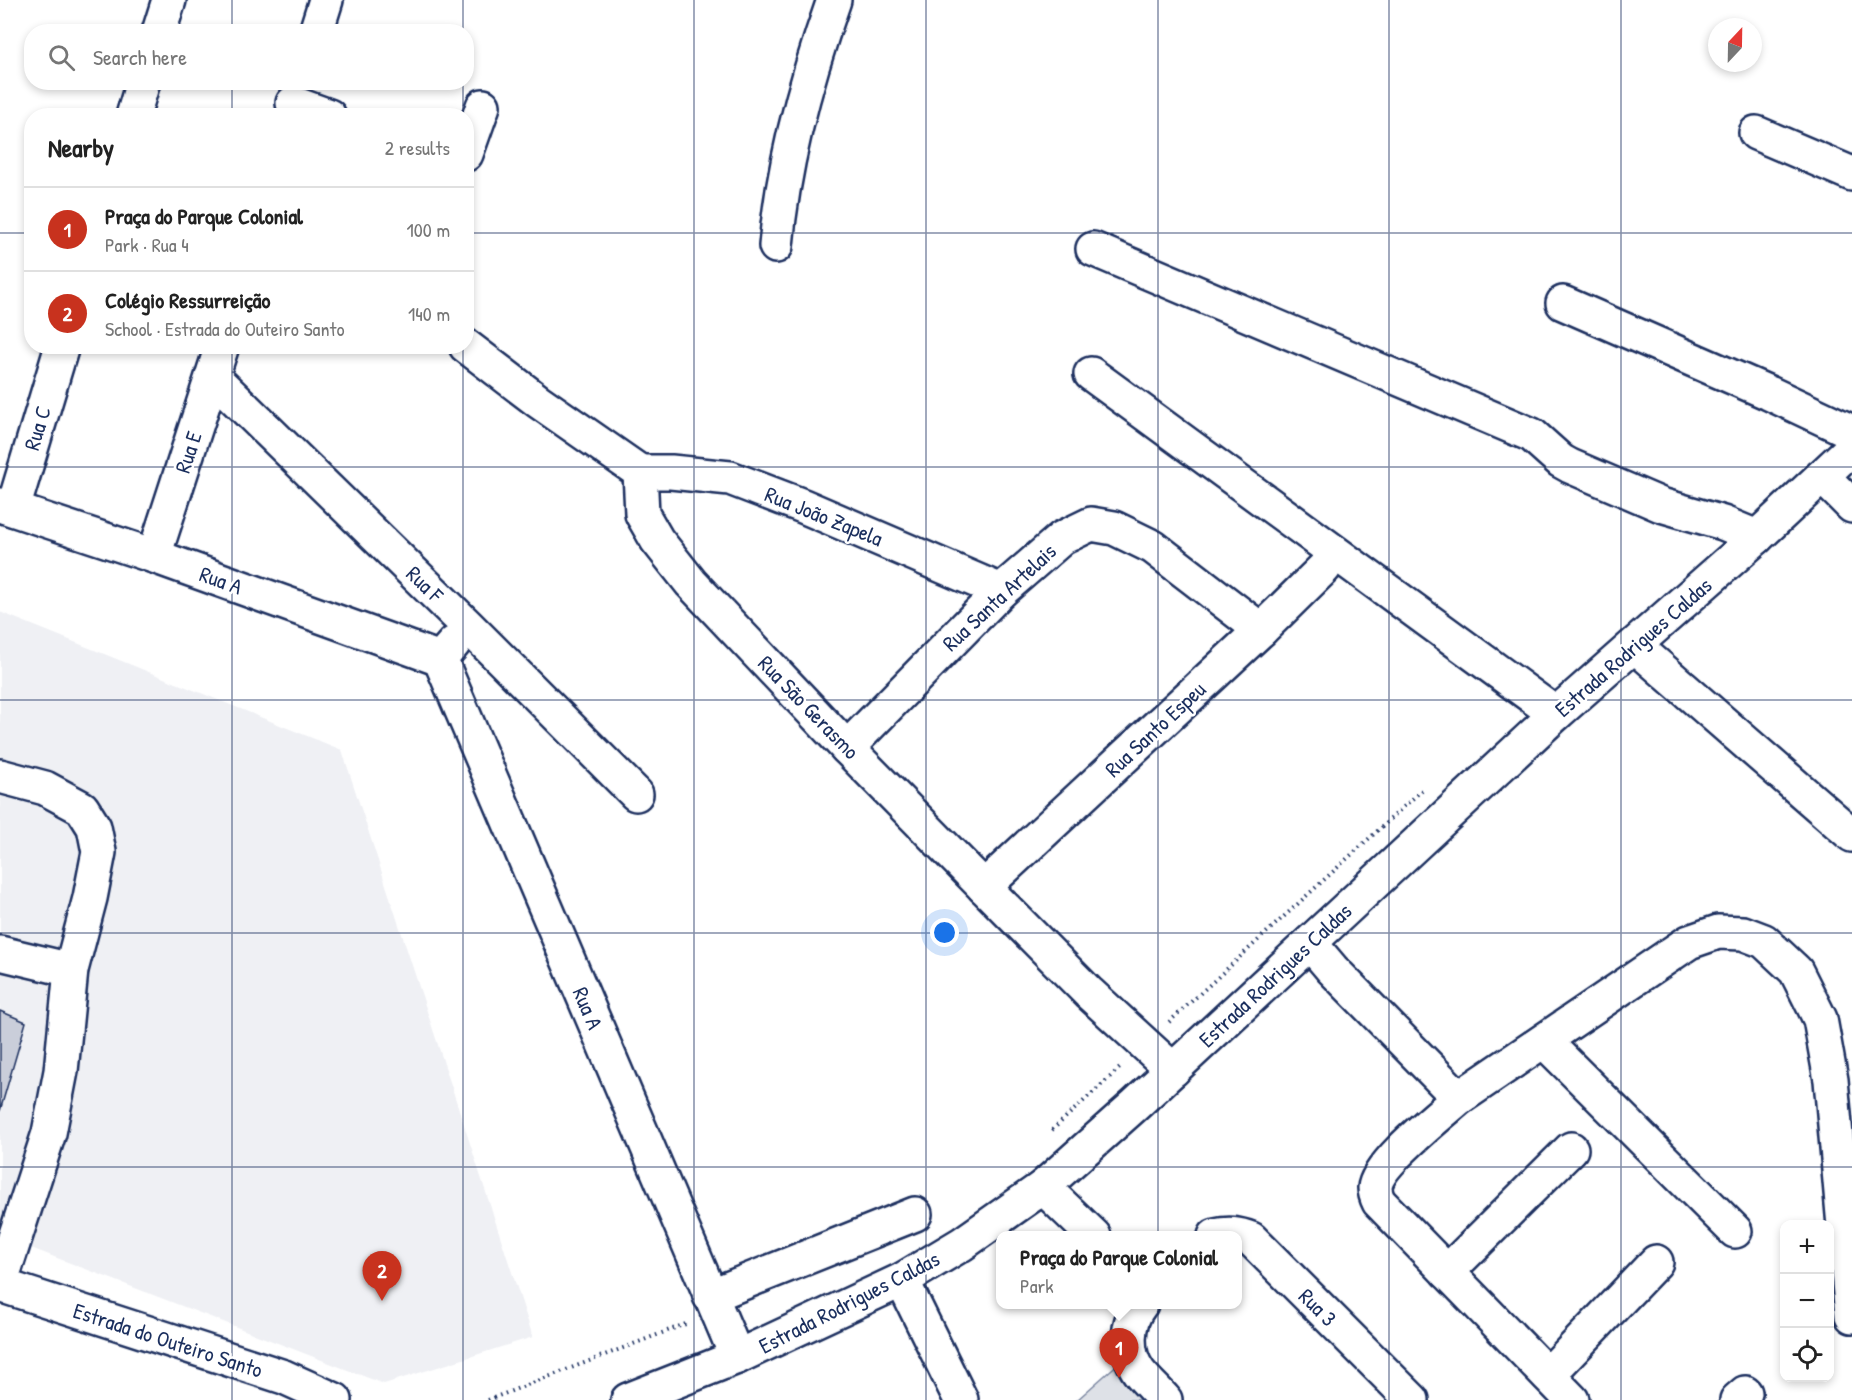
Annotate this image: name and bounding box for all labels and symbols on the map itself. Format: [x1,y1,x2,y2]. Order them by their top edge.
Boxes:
north arrow [1708,18,1762,72]
street label: Rua C [16,402,58,454]
street label: Rua E [167,427,209,477]
street label: Rua João Zapela [761,479,888,553]
street label: Rua Santa Artelais [935,536,1063,658]
street label: Rua A [196,559,247,602]
street label: Rua F [400,559,451,609]
street label: Estrada Rodrigues Caldas [1548,570,1718,724]
street label: Rua São Gerasmo [752,648,866,766]
street label: Rua Santo Espeu [1098,674,1212,784]
street label: Estrada Rodrigues Caldas [1192,896,1358,1054]
your location [930,918,959,947]
street label: Rua A [566,982,610,1034]
street label: Estrada Rodrigues Caldas [754,1243,944,1361]
pin: 2 [362,1252,401,1301]
street label: Rua 3 [1292,1281,1344,1333]
street label: Estrada do Outeiro Santo [69,1295,267,1385]
pin: 1 [1100,1328,1138,1378]

